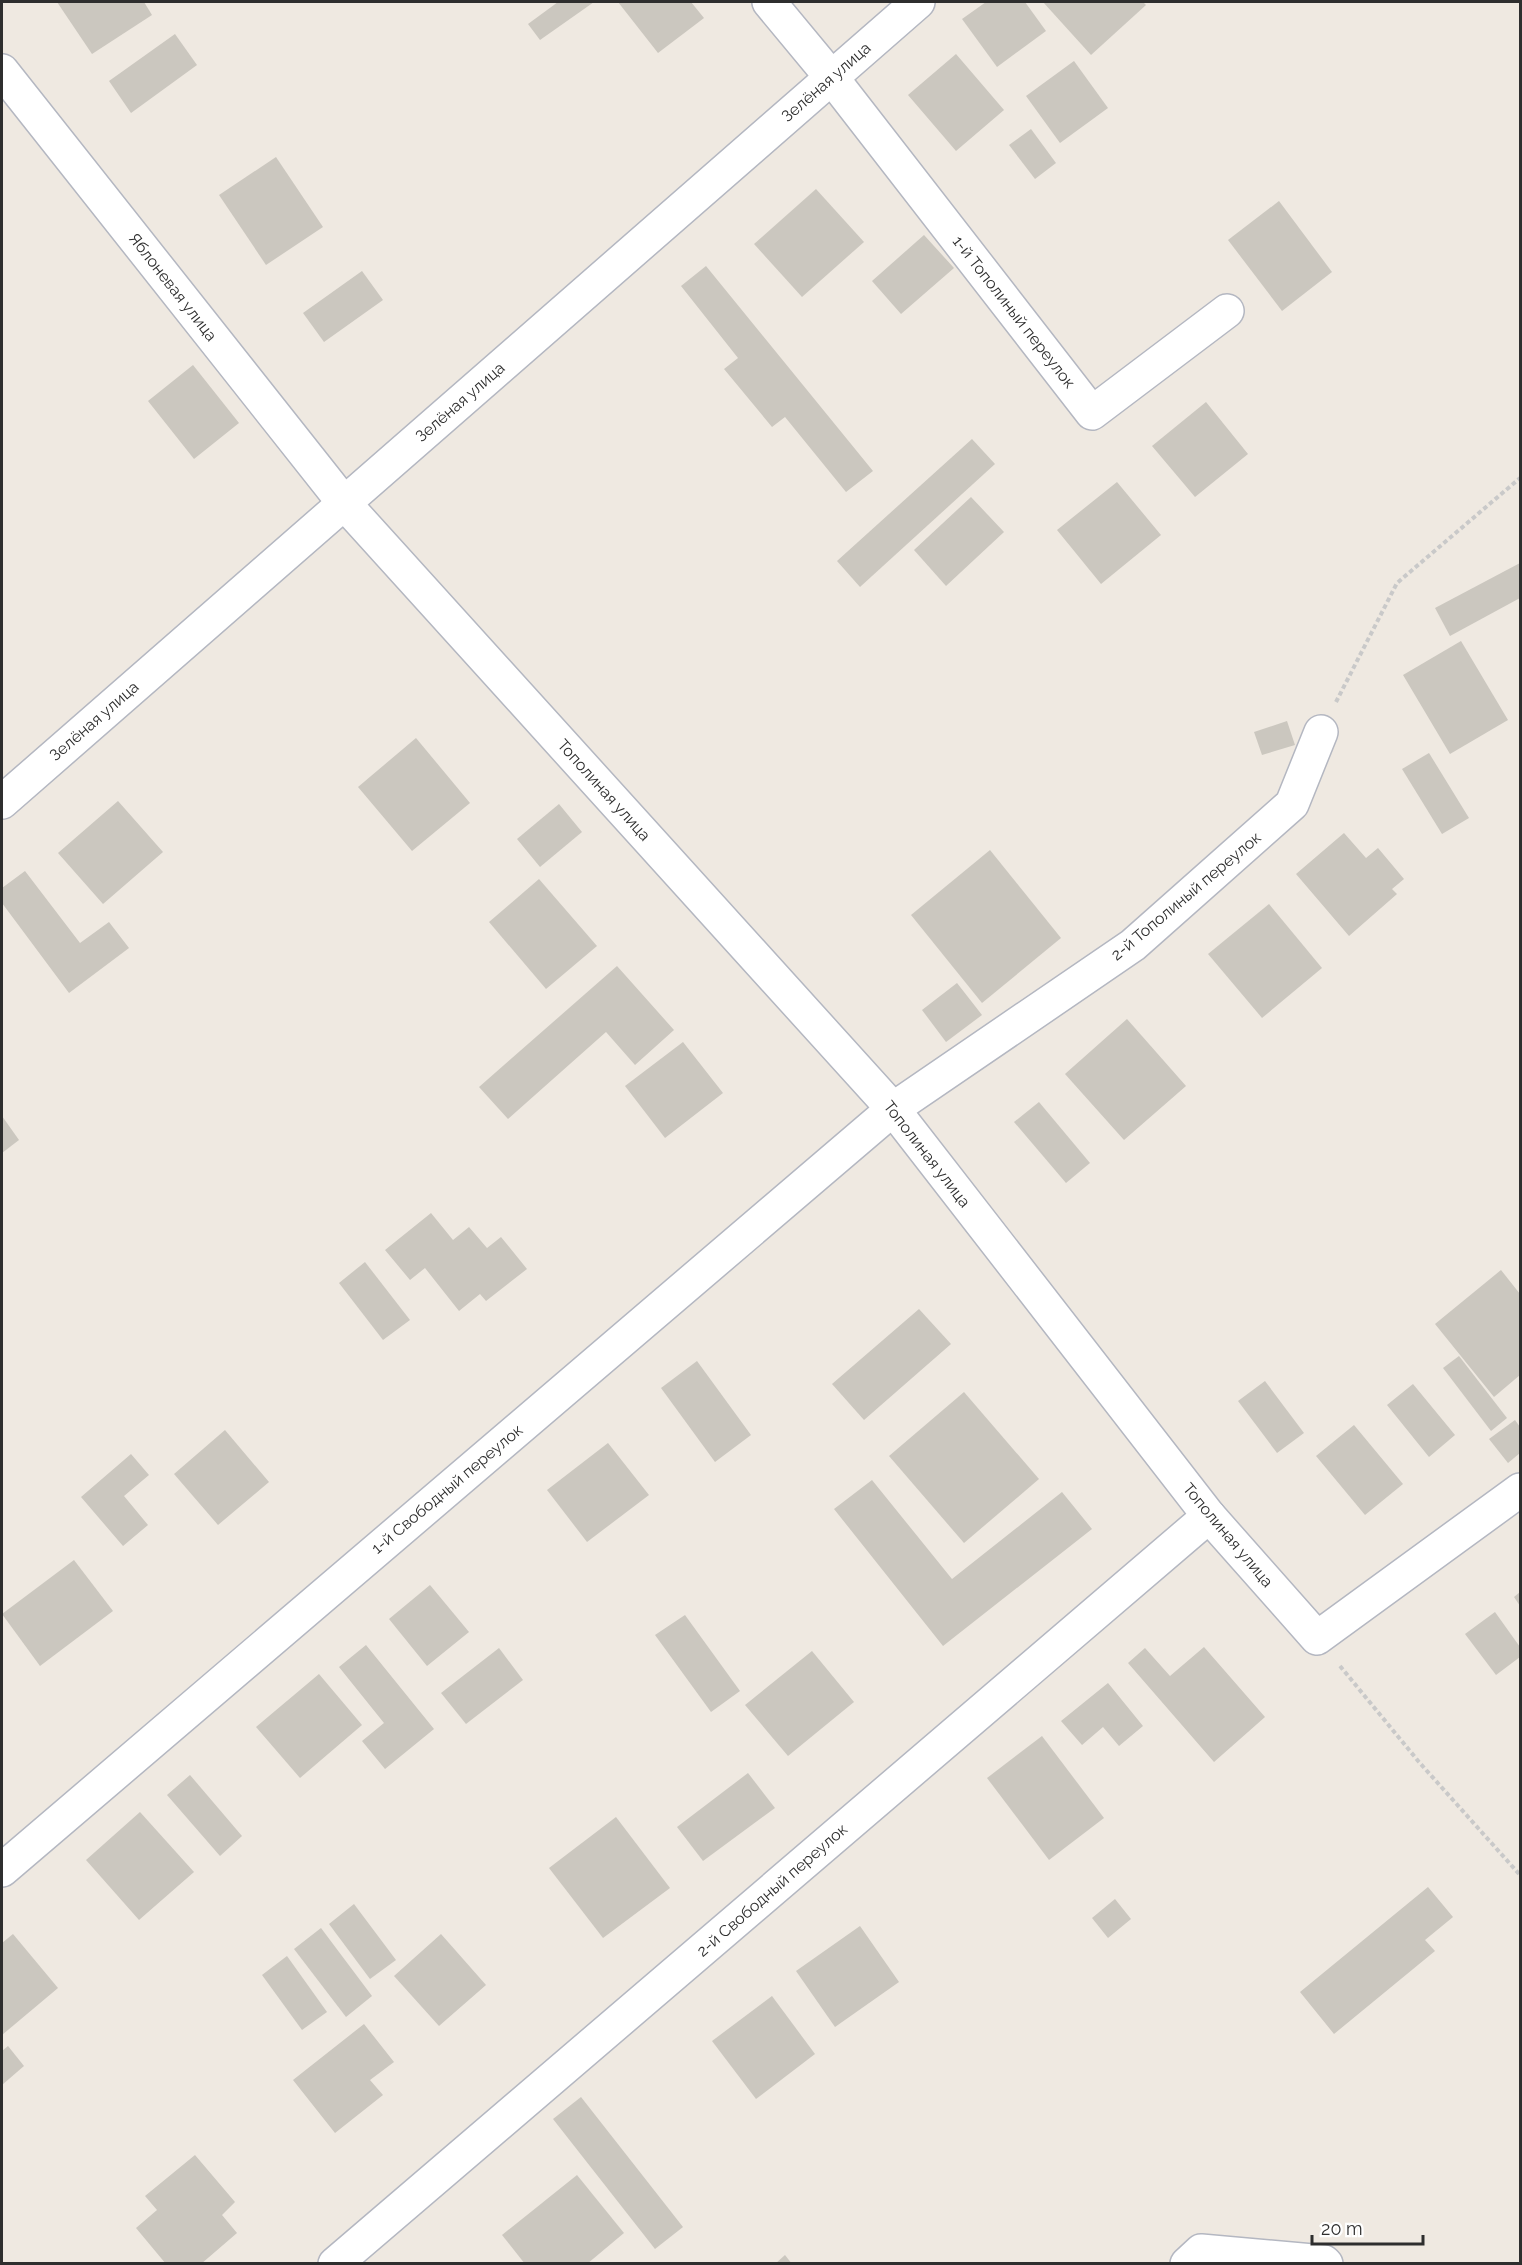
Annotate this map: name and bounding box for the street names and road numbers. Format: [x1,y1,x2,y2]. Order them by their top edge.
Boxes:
street label: Зелёная улица [778,38,874,126]
street label: Яблоневая улица [125,229,221,345]
street label: 1-й Тополиный переулок [949,232,1079,392]
street label: Зелёная улица [412,358,508,446]
street label: Зелёная улица [46,677,142,765]
street label: Тополиная улица [553,735,655,845]
street label: 2-й Тополиный переулок [1107,828,1265,964]
street label: Тополиная улица [880,1097,974,1211]
street label: 1-й Свободный переулок [368,1420,526,1558]
street label: Тополиная улица [1179,1479,1277,1591]
street label: 2-й Свободный переулок [693,1819,851,1961]

